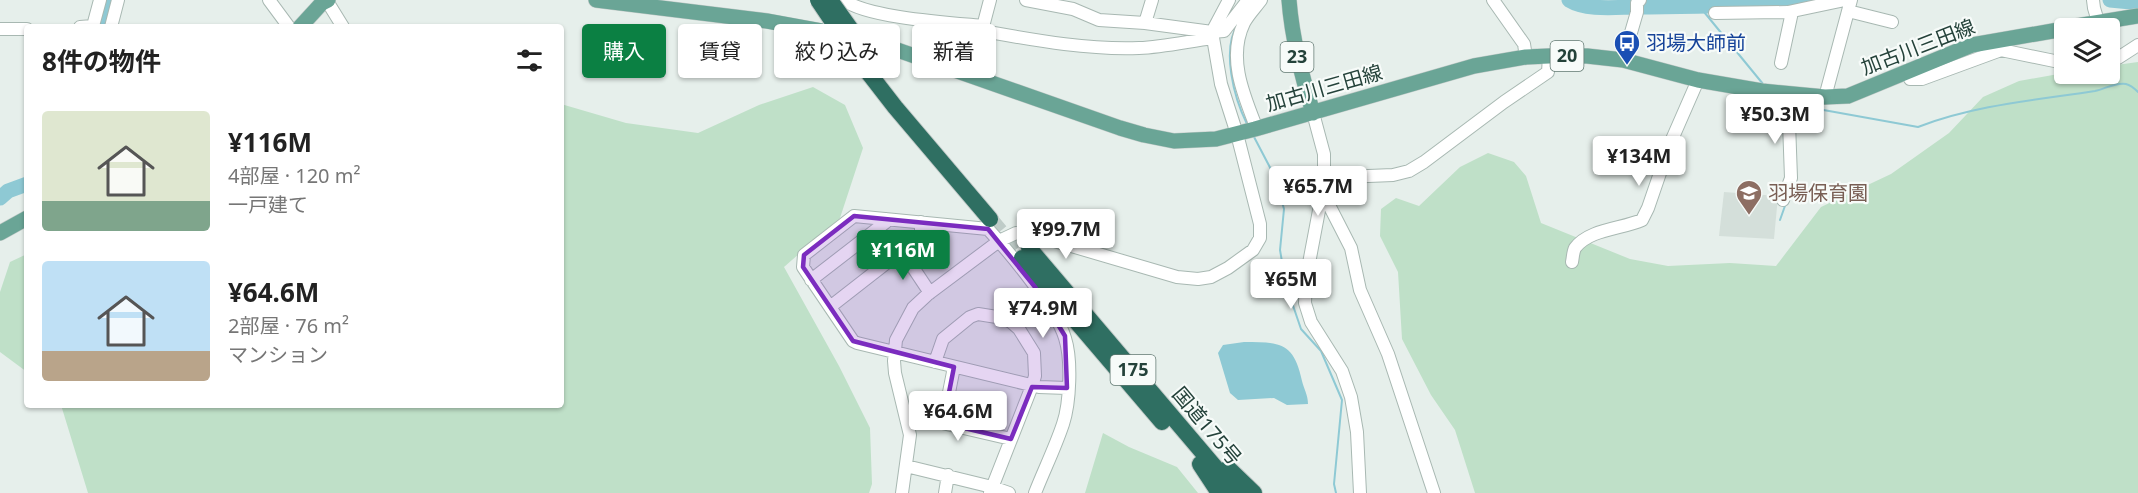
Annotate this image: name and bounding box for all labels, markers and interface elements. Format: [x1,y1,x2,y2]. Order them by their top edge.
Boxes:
street label: 加古川三田線 [1857,12,1979,81]
map controls [2054,18,2120,84]
button: layers [2054,18,2120,84]
chip: 購入 [582,24,666,78]
chip: 賃貸 [678,24,762,78]
chip: 絞り込み [774,24,900,78]
chip: 新着 [912,24,996,78]
bus stop icon: 羽場大師前 [1612,28,1642,66]
place label: 羽場大師前 [1646,29,1746,56]
road number: 20 [1550,41,1584,71]
road number: 23 [1280,42,1314,72]
text: 8件の物件 [42,43,161,79]
icon: filters [513,44,546,77]
street label: 加古川三田線 [1262,58,1385,117]
pin: ¥50.3M [1726,94,1824,145]
text: ¥50.3M [1740,100,1810,127]
text: ¥116M [228,124,312,160]
icon: home [90,135,162,207]
pin: ¥134M [1597,136,1681,187]
text: ¥134M [1607,142,1671,169]
text: 4部屋 · 120 m² [228,162,360,189]
pin: ¥65.7M [1269,166,1367,217]
text: ¥65.7M [1283,172,1353,199]
school or university icon: 羽場保育園 [1734,178,1764,216]
place label: 羽場保育園 [1768,179,1868,206]
text: 一戸建て [228,191,308,218]
pin: ¥99.7M [1017,209,1115,260]
text: ¥99.7M [1031,215,1101,242]
pin: ¥116M [861,230,945,281]
text: ¥116M [871,236,935,263]
pin: ¥65M [1255,259,1327,310]
text: ¥65M [1264,265,1318,292]
text: ¥64.6M [228,274,319,310]
icon: home [90,285,162,357]
pin: ¥74.9M [994,288,1092,339]
text: ¥74.9M [1008,294,1078,321]
text: 2部屋 · 76 m² [228,312,349,339]
text: マンション [228,341,328,368]
road number: 175 [1110,355,1156,385]
street label: 国道175号 [1167,381,1248,470]
pin: ¥64.6M [909,391,1007,442]
text: ¥64.6M [923,397,993,424]

